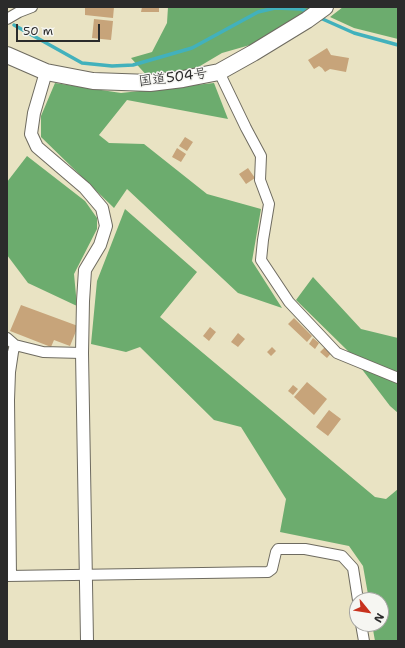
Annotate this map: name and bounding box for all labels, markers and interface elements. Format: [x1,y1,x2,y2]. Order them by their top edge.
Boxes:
scale bar [18,16,102,42]
text: 50 m [23,23,53,39]
street label: 国道504号 [137,65,209,91]
north arrow [349,592,389,632]
text: N [370,610,388,625]

